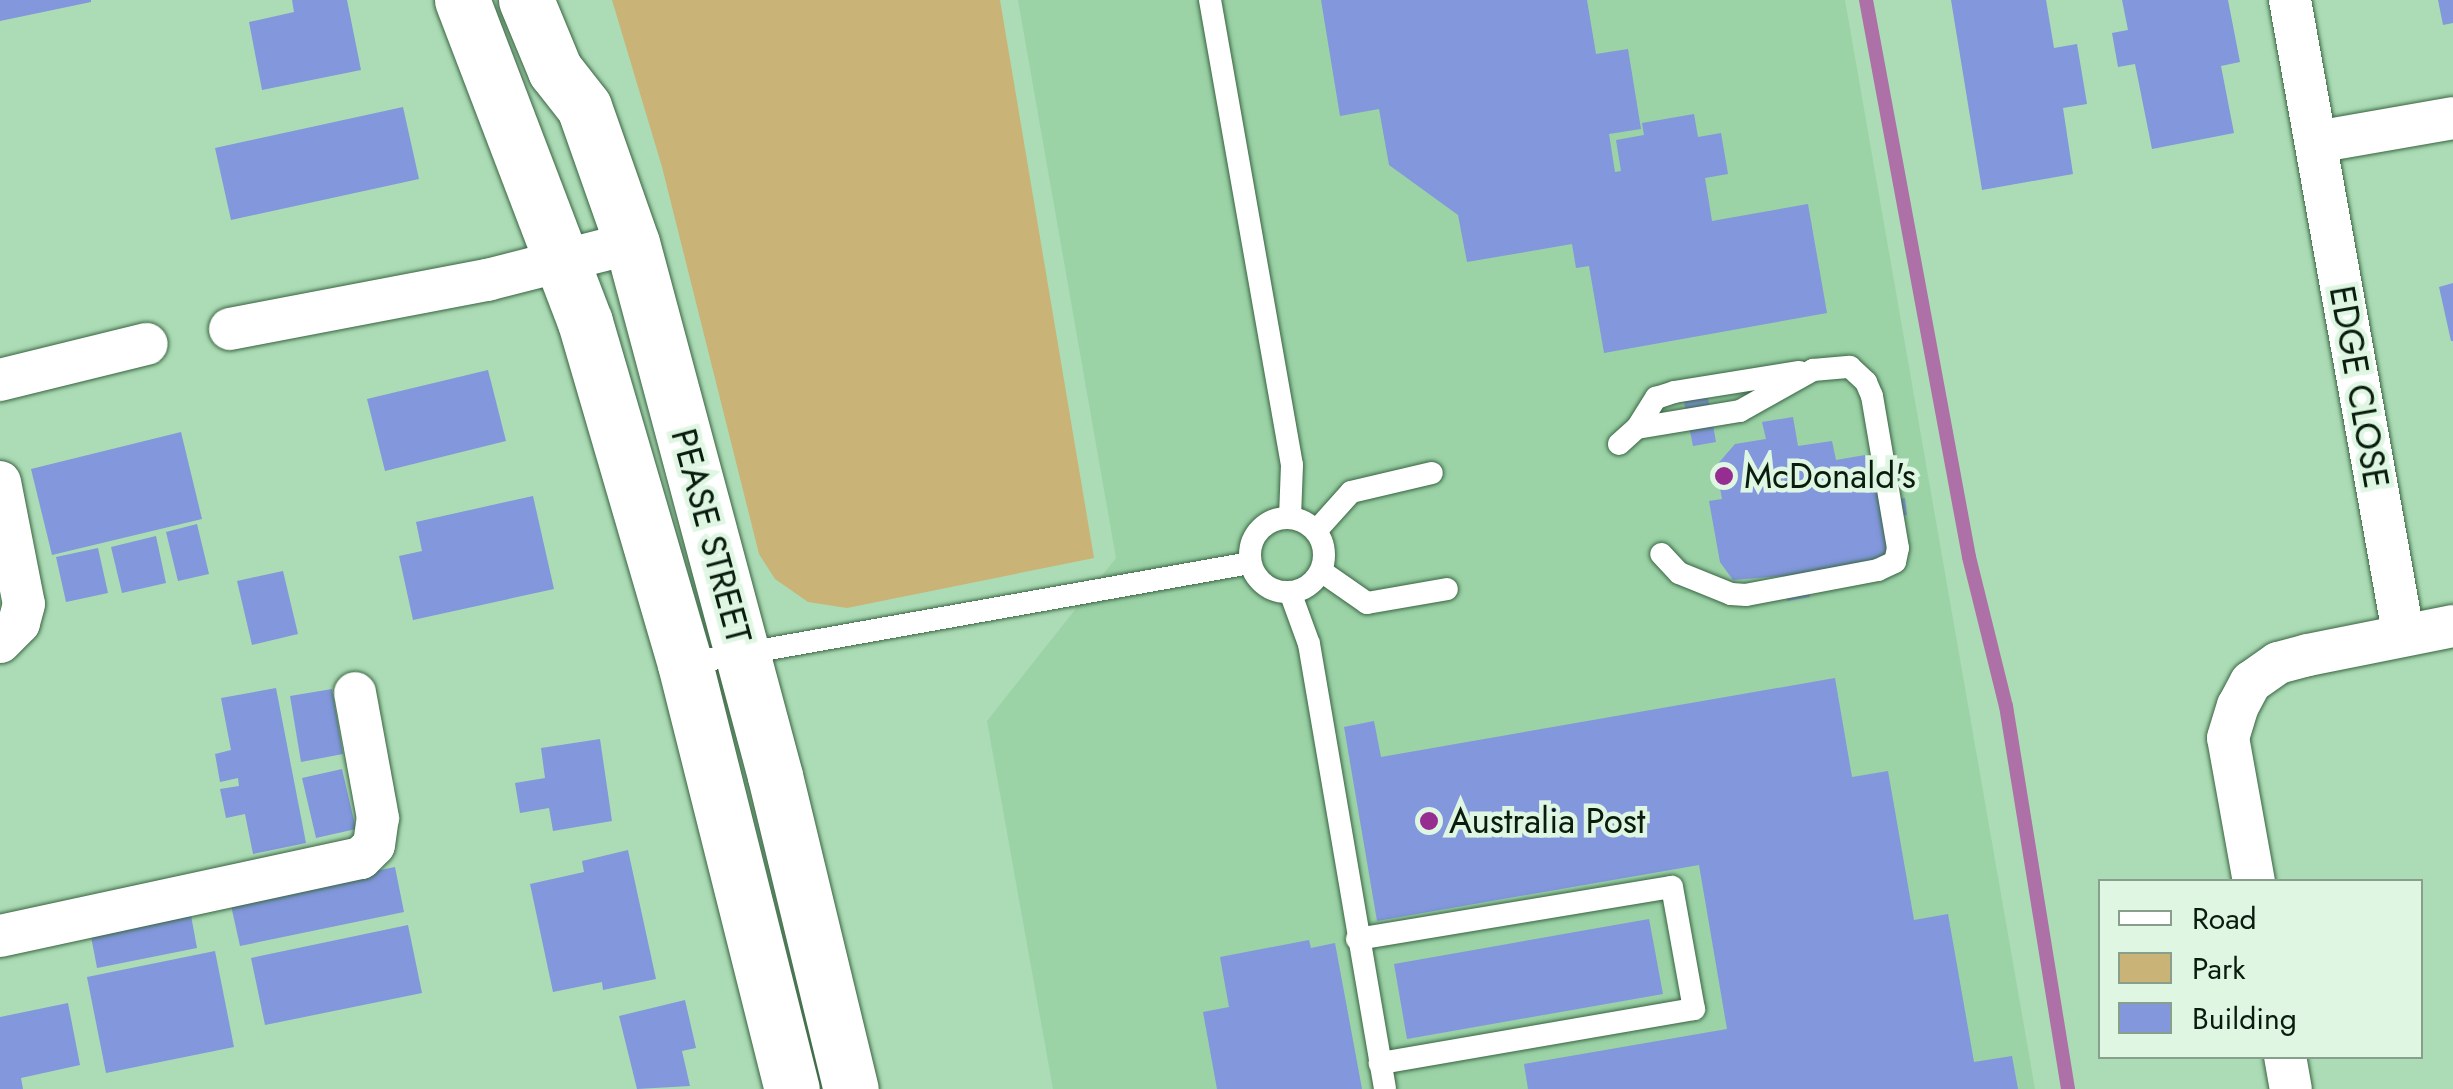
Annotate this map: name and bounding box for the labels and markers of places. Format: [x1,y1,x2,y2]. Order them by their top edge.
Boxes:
place label: McDonald's [1744,455,1916,497]
marker: McDonald's [1713,465,1735,487]
place label: Australia Post [1449,800,1645,842]
marker: Australia Post [1418,810,1440,832]

